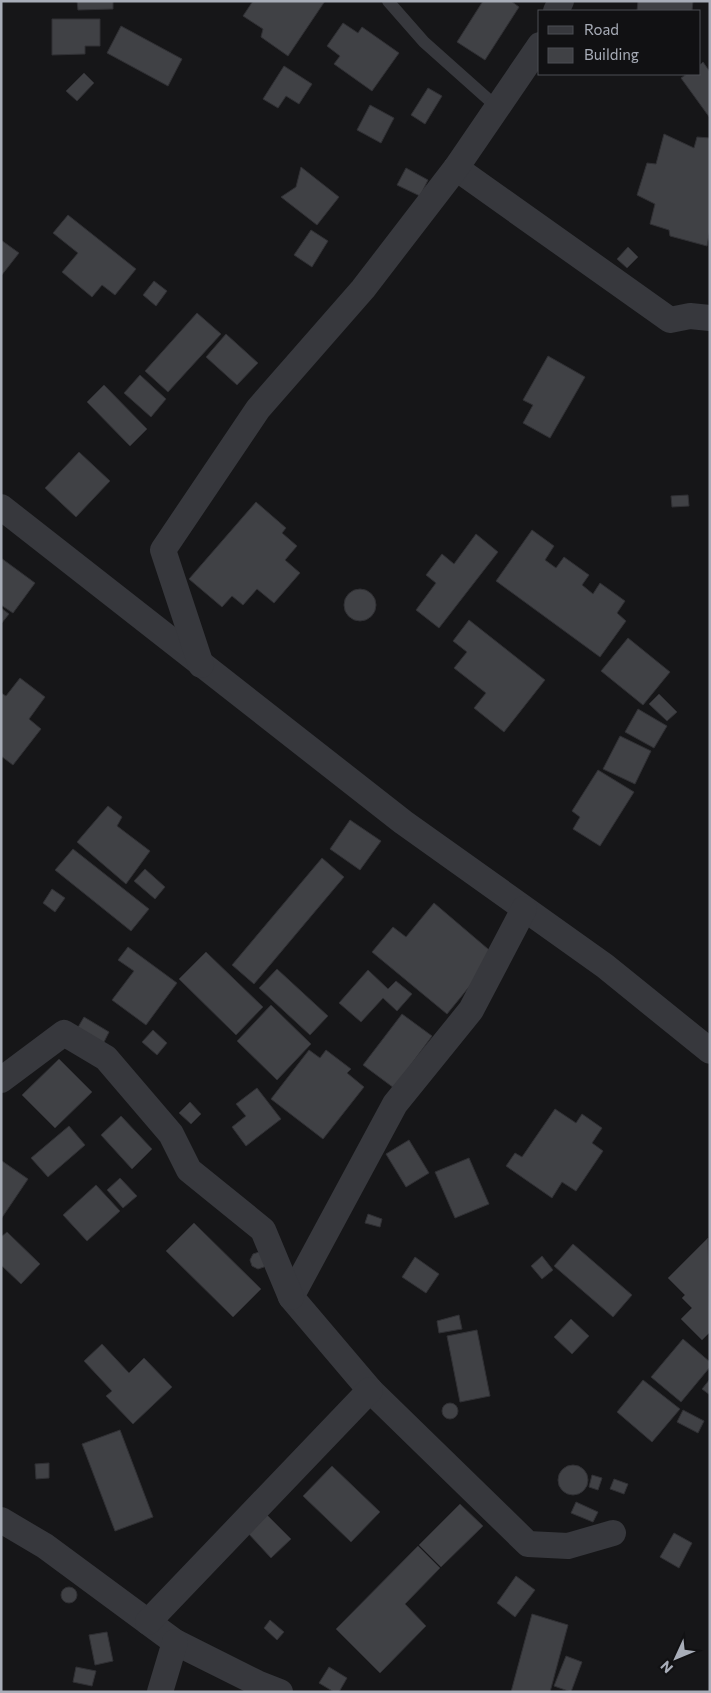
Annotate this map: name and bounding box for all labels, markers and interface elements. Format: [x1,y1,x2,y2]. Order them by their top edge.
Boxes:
legend [538,10,701,75]
text: Road [584,20,619,38]
text: Building [584,45,639,63]
north arrow [651,1633,701,1683]
text: N [657,1658,676,1677]

